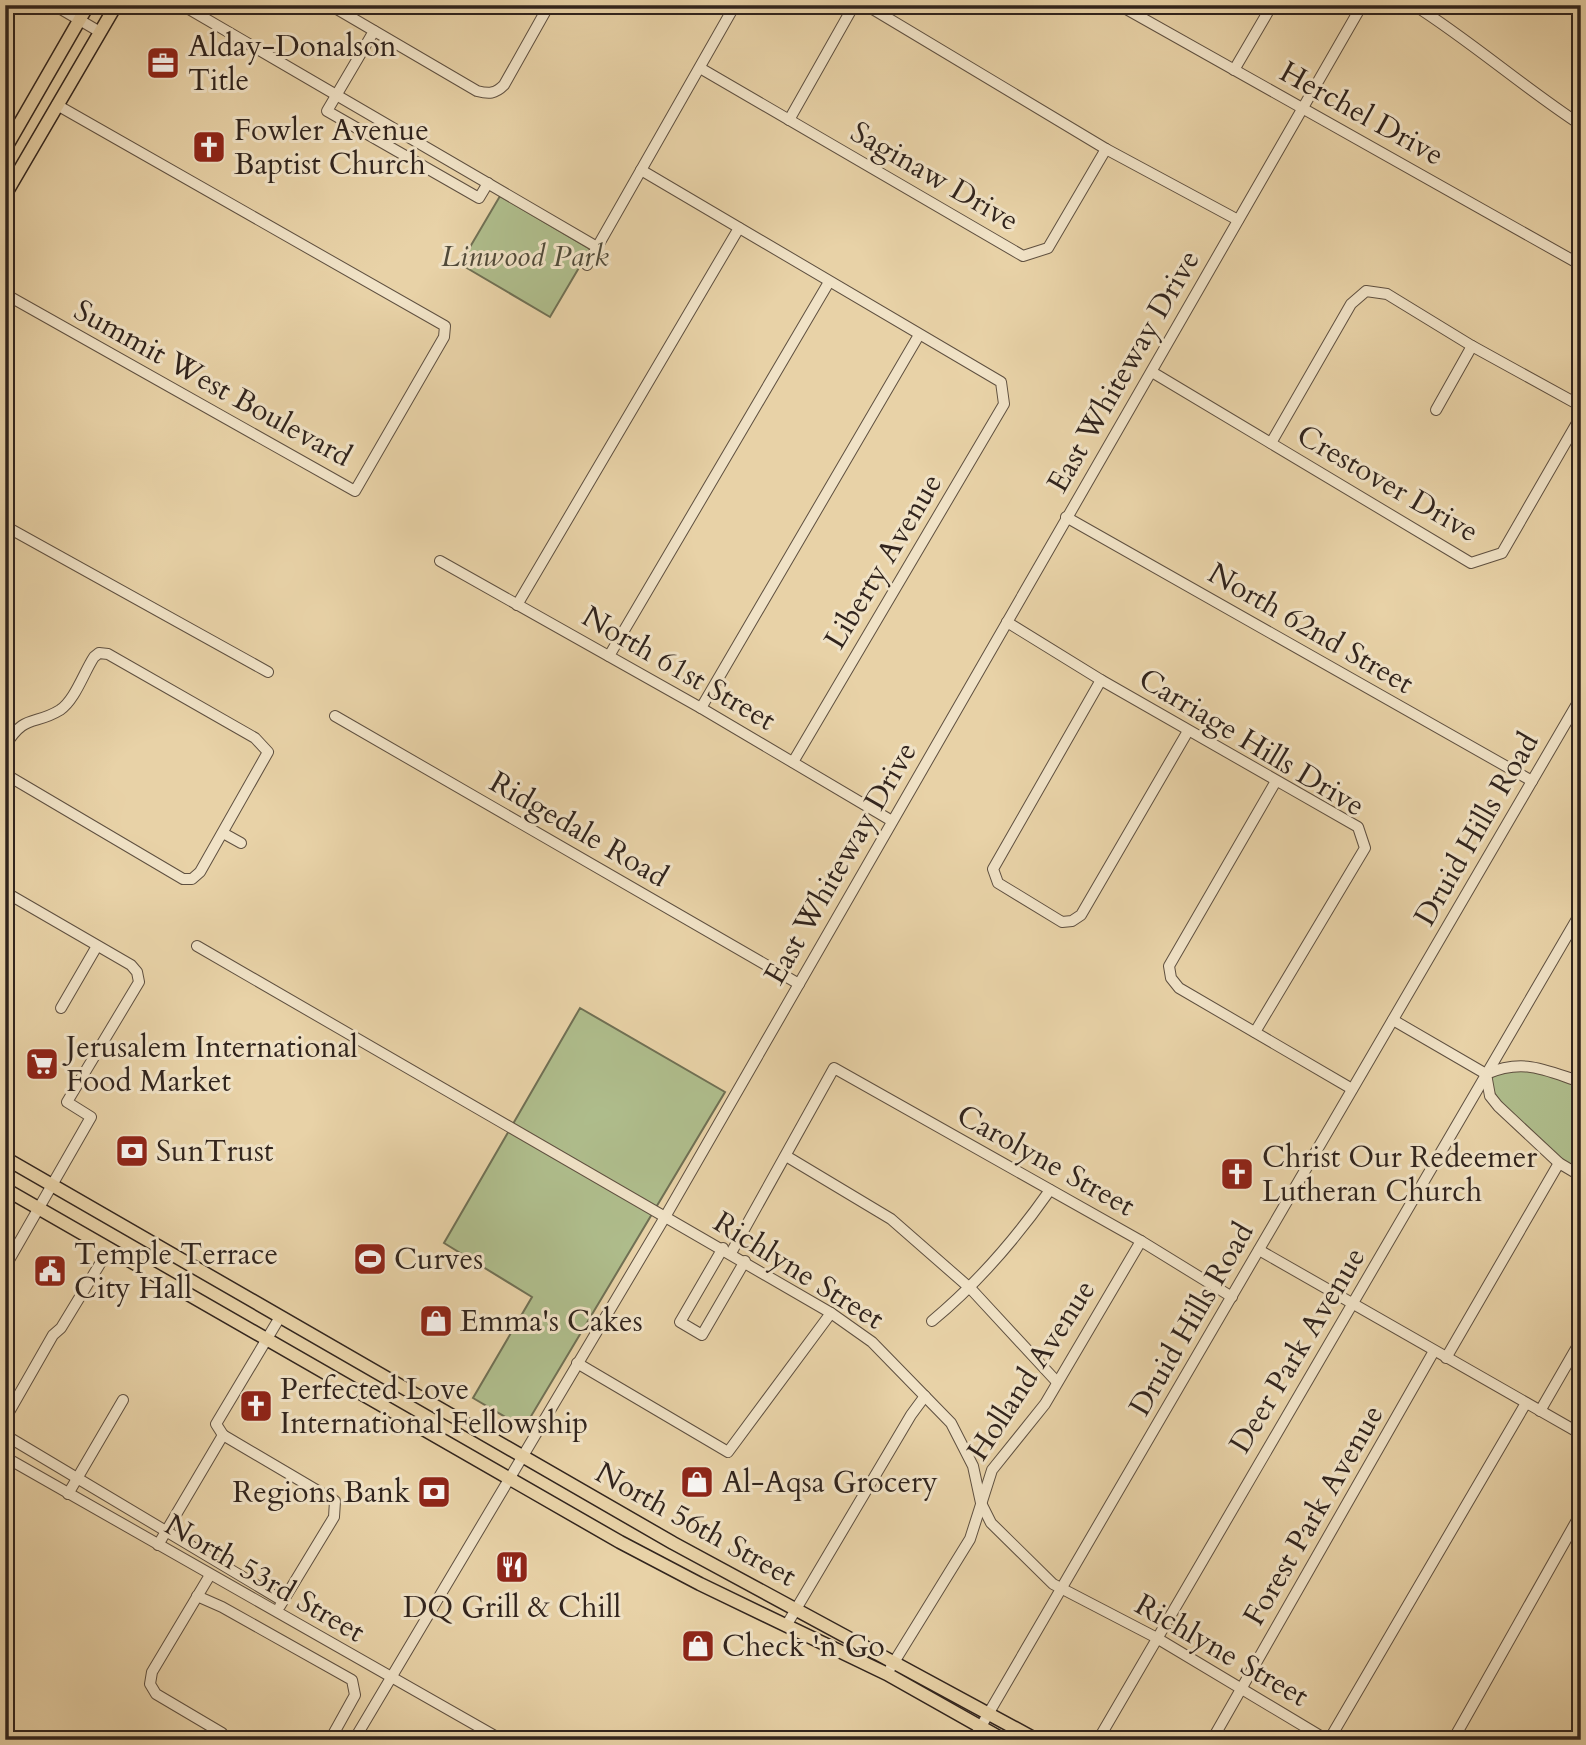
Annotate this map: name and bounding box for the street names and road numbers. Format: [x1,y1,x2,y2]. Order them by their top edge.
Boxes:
street label: Herchel Drive [1272,51,1451,175]
street label: Saginaw Drive [843,112,1026,241]
street label: East Whiteway Drive [1037,242,1210,500]
street label: Summit West Boulevard [66,290,359,477]
street label: Crestover Drive [1289,415,1486,552]
street label: Liberty Avenue [815,466,952,657]
street label: North 62nd Street [1201,553,1421,704]
street label: North 61st Street [574,596,784,741]
street label: Carriage Hills Drive [1131,659,1372,826]
street label: Druid Hills Road [1404,725,1548,933]
street label: East Whiteway Drive [754,734,927,992]
street label: Ridgedale Road [482,762,676,897]
street label: Carolyne Street [949,1095,1142,1226]
street label: Richlyne Street [706,1202,892,1339]
street label: Druid Hills Road [1119,1215,1263,1423]
street label: Deer Park Avenue [1220,1240,1375,1461]
street label: Holland Avenue [958,1272,1105,1469]
street label: Forest Park Avenue [1234,1397,1393,1633]
street label: North 56th Street [588,1452,804,1597]
street label: North 53rd Street [157,1505,373,1653]
street label: Richlyne Street [1128,1584,1316,1717]

